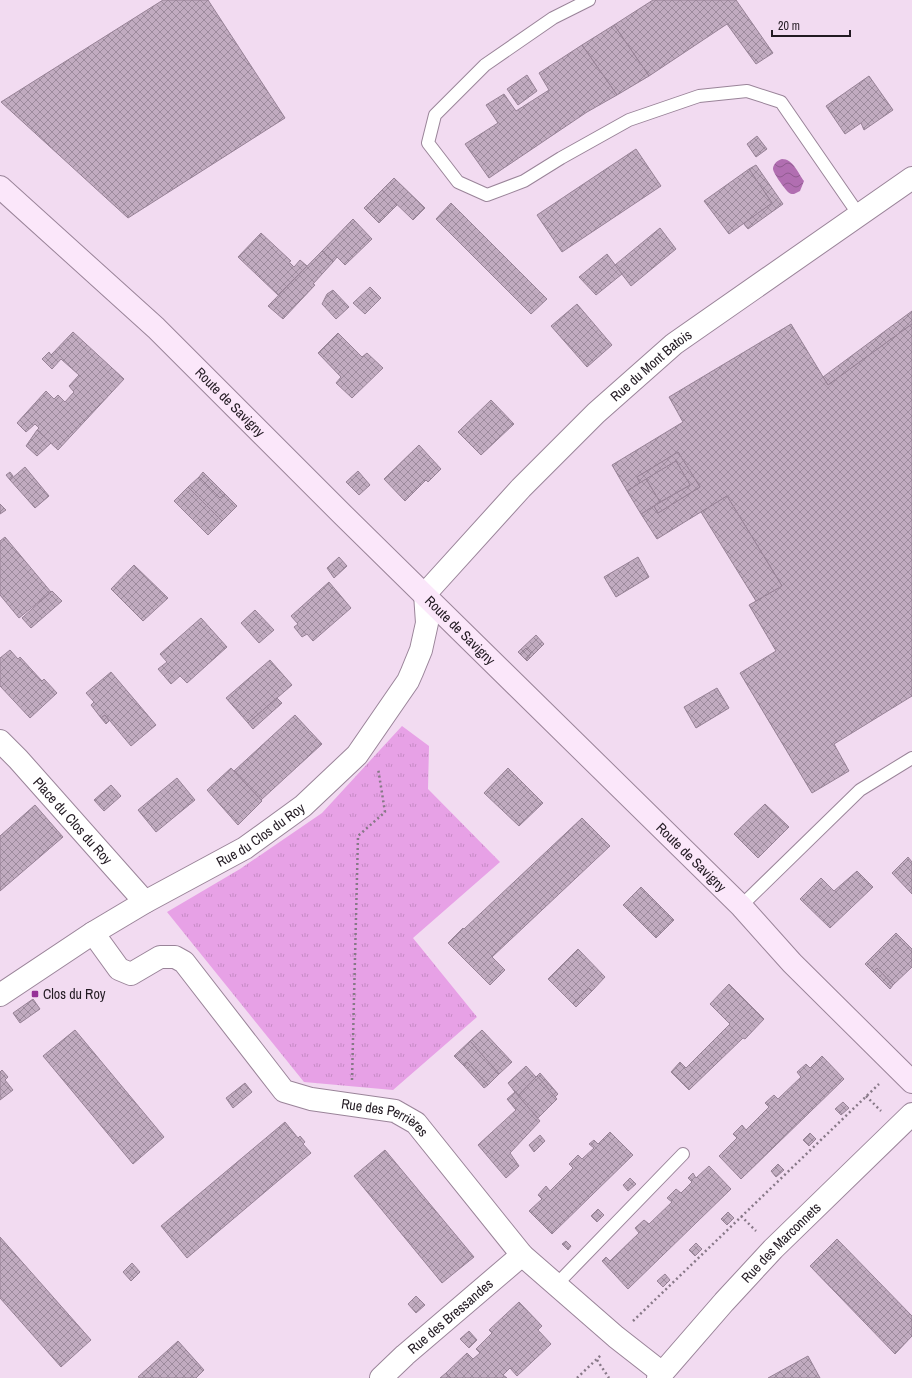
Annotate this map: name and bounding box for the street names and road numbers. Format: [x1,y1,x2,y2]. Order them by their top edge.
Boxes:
street label: Rue du Mont Batois [607,325,695,405]
street label: Route de Savigny [191,363,269,441]
street label: Route de Savigny [421,592,499,669]
street label: Place du Clos du Roy [29,773,116,868]
street label: Rue du Clos du Roy [213,799,308,871]
street label: Route de Savigny [652,819,730,896]
street label: Rue des Perrières [340,1094,433,1140]
street label: Rue des Marconnets [737,1198,825,1287]
street label: Rue des Bressandes [404,1275,497,1358]

